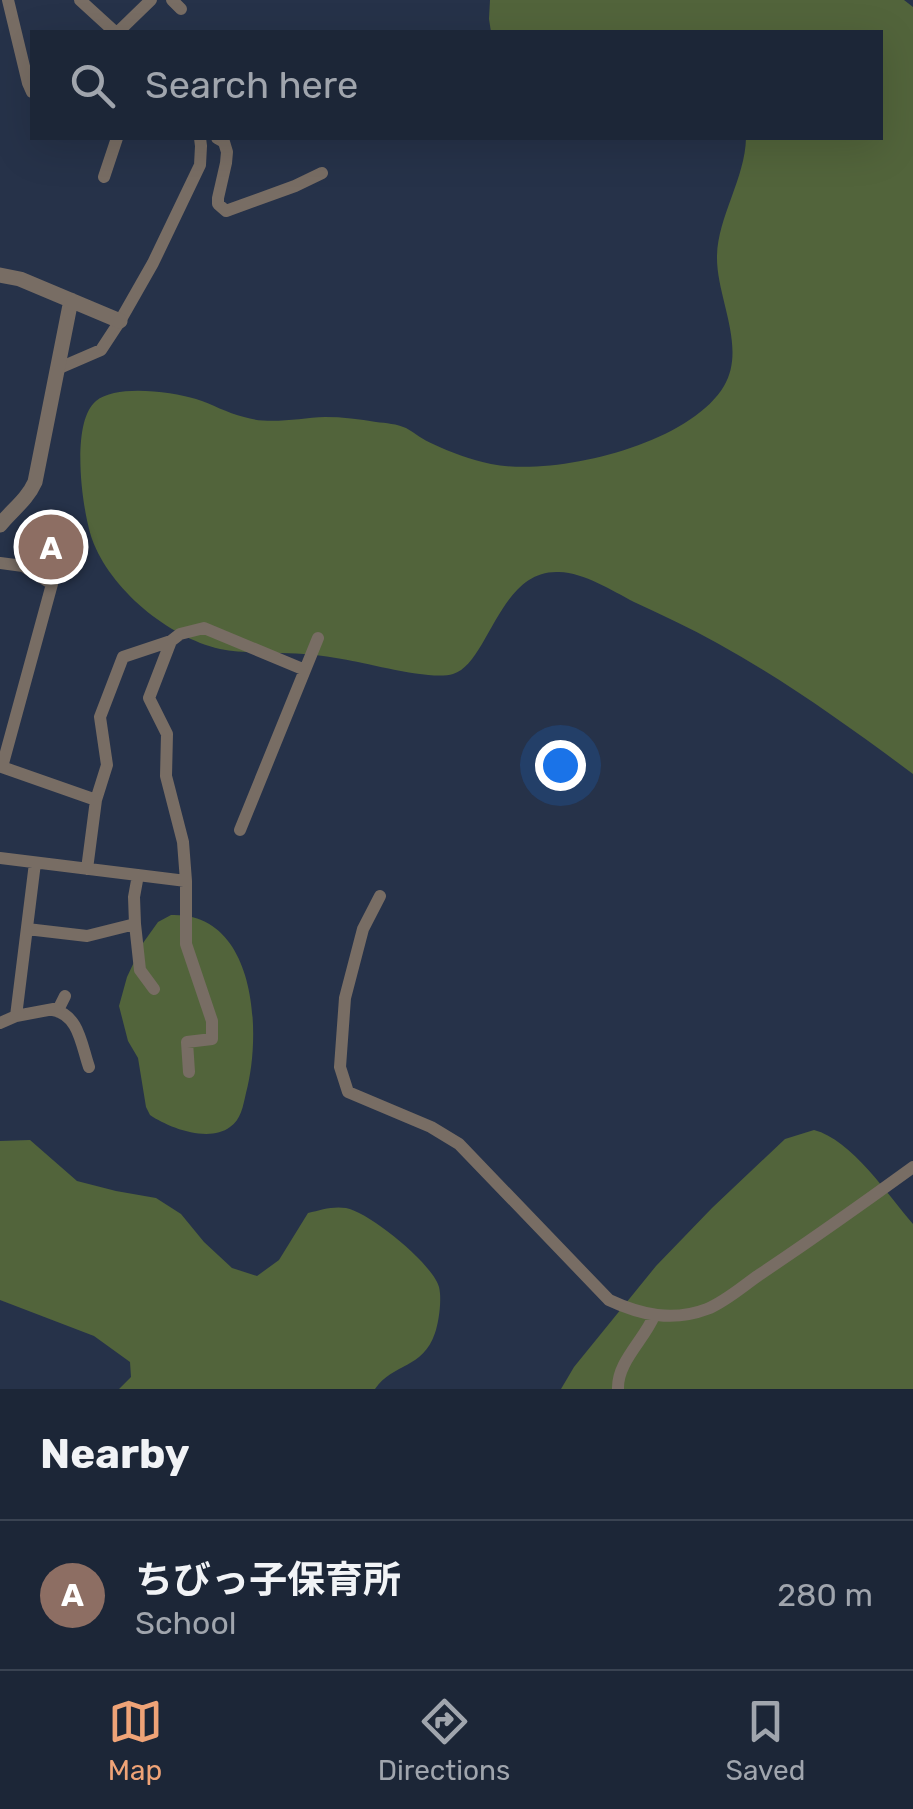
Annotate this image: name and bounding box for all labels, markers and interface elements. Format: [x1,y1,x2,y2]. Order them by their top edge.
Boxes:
search box [30,30,883,140]
icon: search [65,58,120,113]
text: Search here [145,62,358,108]
pin: A [18,510,84,584]
your location [535,740,586,791]
text: Nearby [40,1429,190,1479]
text: ちびっ子保育所 [135,1557,401,1603]
text: A [61,1576,84,1614]
text: 280 m [777,1576,873,1614]
text: School [135,1604,237,1642]
tab: Map [108,1694,163,1787]
tab: Directions [378,1694,510,1787]
tab: Saved [725,1694,805,1787]

